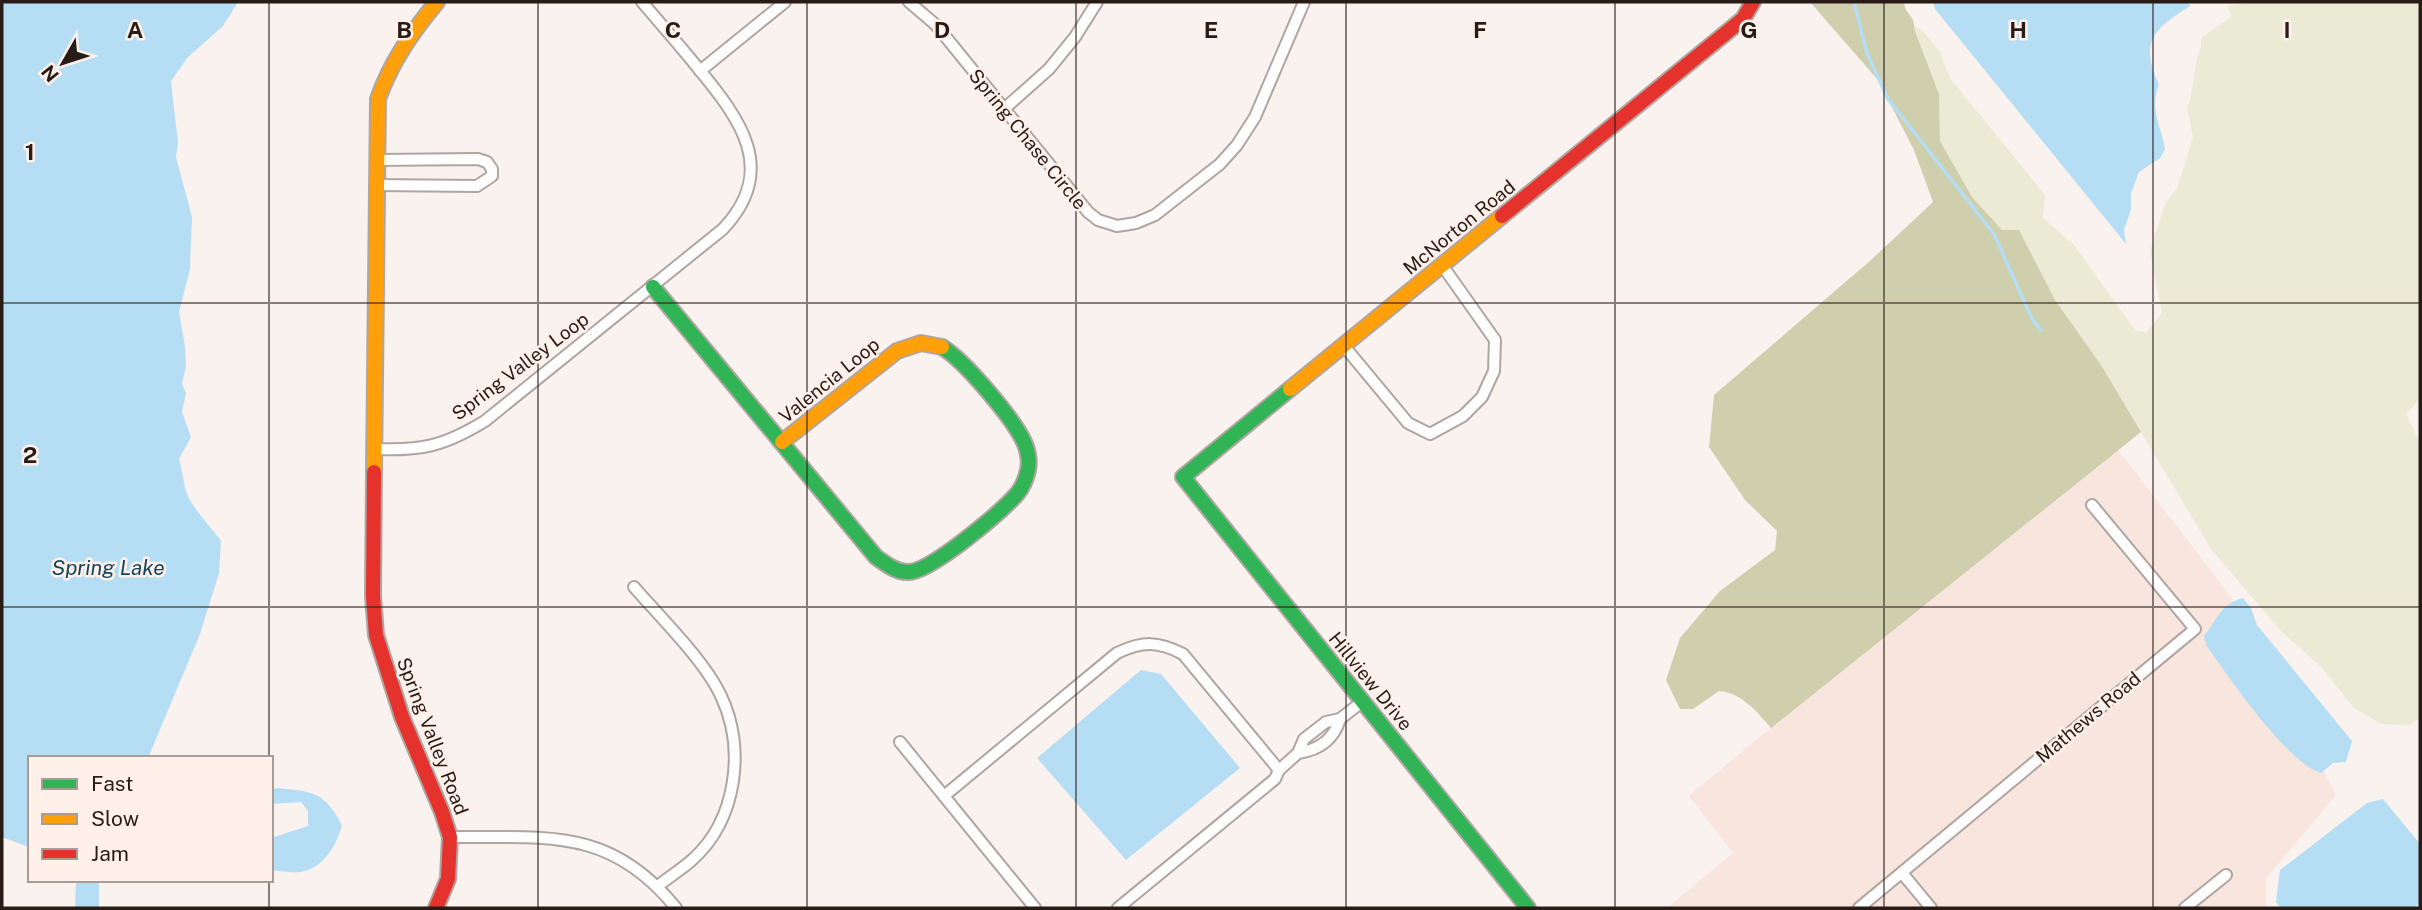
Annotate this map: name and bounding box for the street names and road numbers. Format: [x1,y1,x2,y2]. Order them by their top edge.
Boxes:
street label: Spring Chase Circle [965,64,1091,214]
street label: McNorton Road [1399,175,1519,279]
street label: Spring Valley Loop [447,307,593,425]
street label: Valencia Loop [774,333,884,427]
street label: Hillview Drive [1325,627,1417,735]
street label: Spring Valley Road [393,654,473,818]
street label: Mathews Road [2031,667,2145,767]

